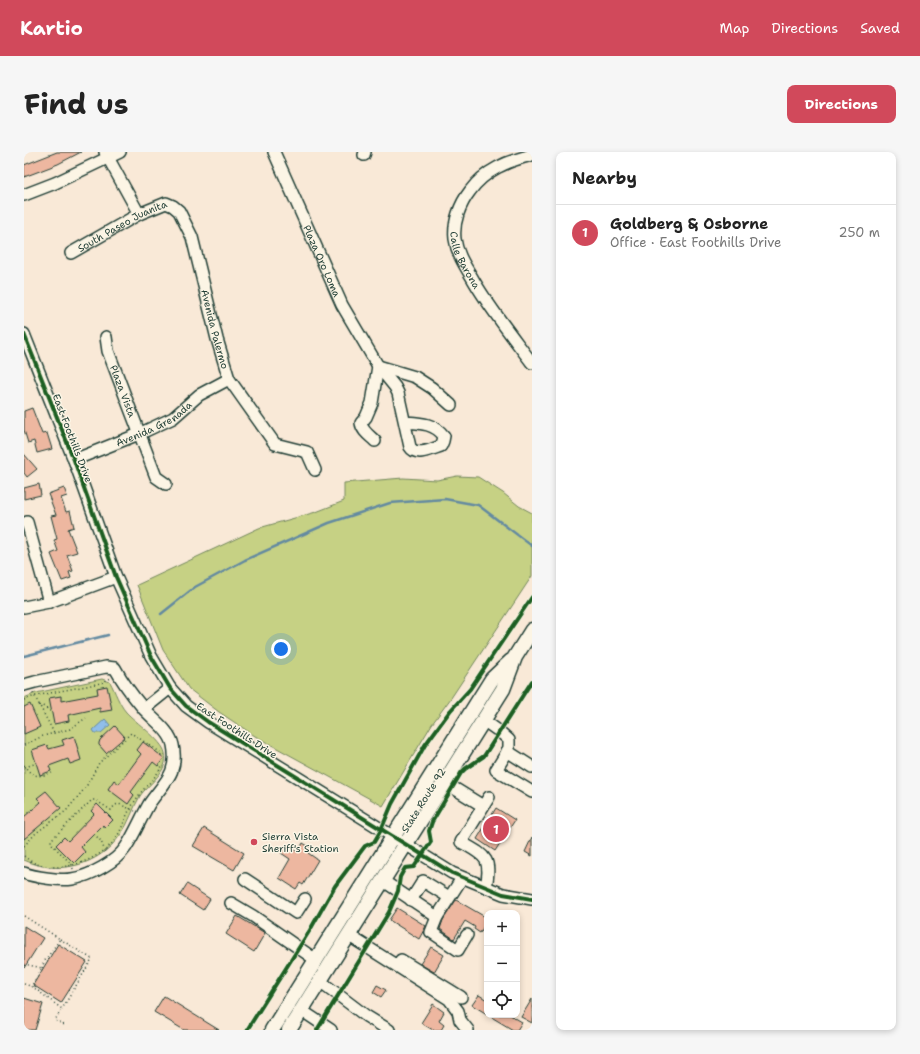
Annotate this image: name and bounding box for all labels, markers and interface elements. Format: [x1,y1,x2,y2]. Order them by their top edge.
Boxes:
text: Kartio [20,16,83,41]
text: Map [720,19,750,37]
text: Directions [772,19,838,37]
text: Saved [860,19,900,37]
text: Find us [24,85,129,123]
button: Directions [787,85,896,123]
text: Nearby [572,167,637,189]
street label: South Paseo Juanita [75,197,170,255]
text: Goldberg & Osborne [610,214,768,234]
street label: Plaza Oro Loma [300,223,344,300]
text: 1 [582,224,588,241]
text: 250 m [839,224,880,241]
street label: Calle Barona [448,231,484,292]
text: Office · East Foothills Drive [610,234,781,251]
street label: Avenida Palermo [198,288,232,370]
street label: Plaza Vista [107,363,139,420]
street label: East Foothills Drive [50,392,96,485]
street label: Avenida Grenada [114,398,195,450]
your location [271,639,291,659]
street label: East Foothills Drive [194,699,280,762]
street label: State Route 92 [398,765,449,835]
pin: 1 [483,814,509,844]
place label: Sierra Vista Sheriff's Station [262,830,339,855]
marker: Sierra Vista Sheriff's Station [249,837,259,847]
map controls [484,910,520,1018]
button: + [484,910,520,946]
button: − [484,946,520,982]
button: locate [484,982,520,1018]

